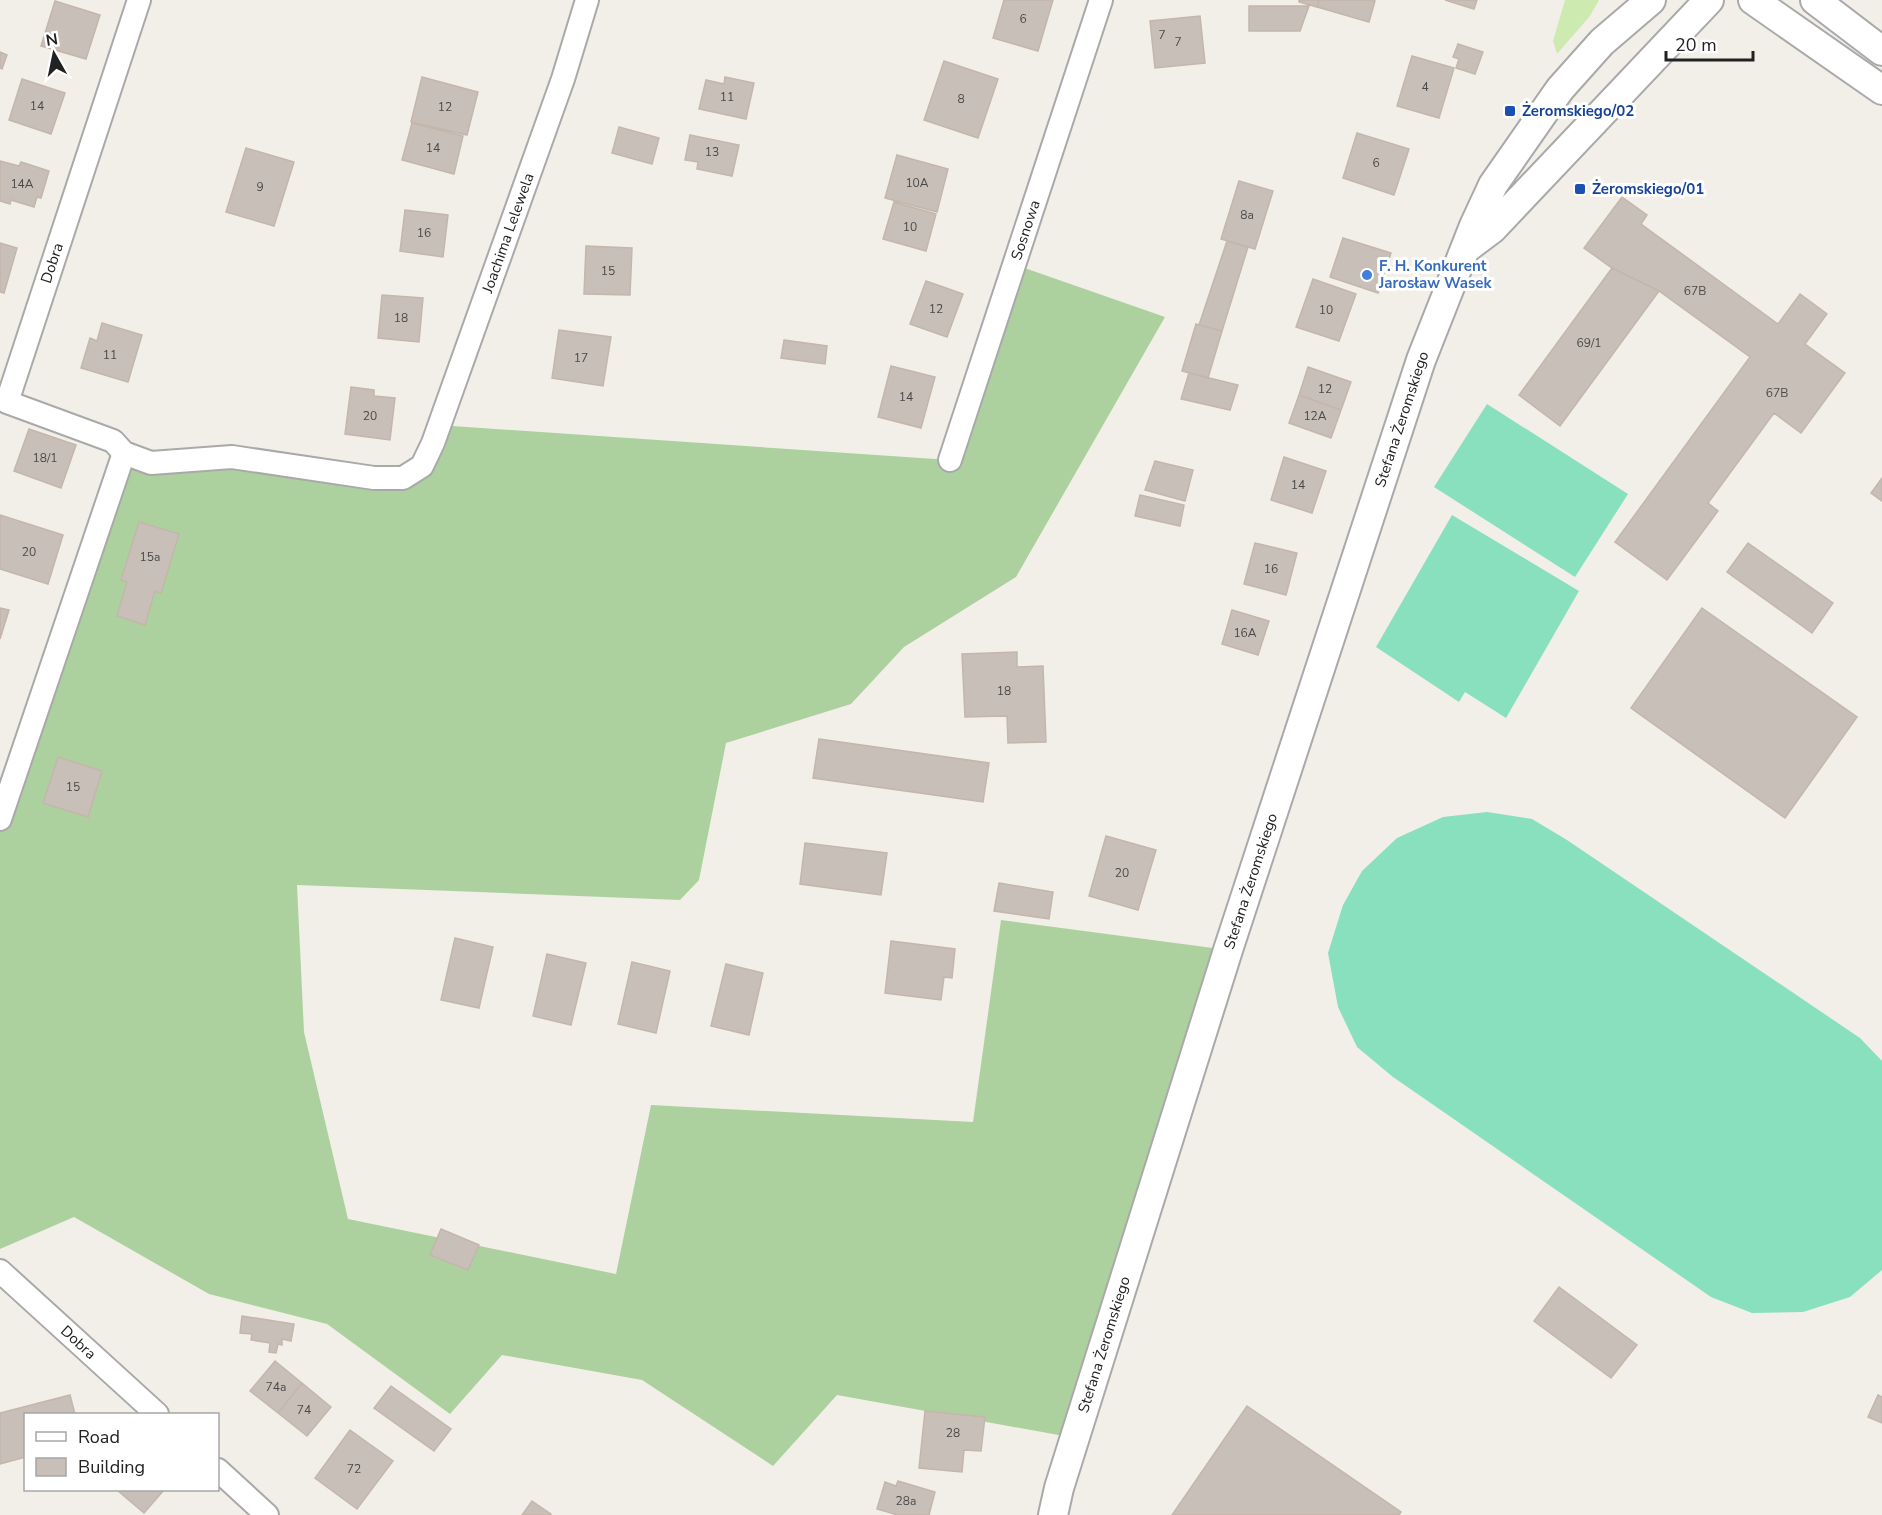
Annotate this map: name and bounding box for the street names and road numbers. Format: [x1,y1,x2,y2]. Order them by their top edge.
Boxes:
street label: Joachima Lelewela [477,170,539,297]
street label: Sosnowa [1006,198,1045,263]
street label: Dobra [36,240,68,286]
street label: Stefana Żeromskiego [1370,348,1433,490]
street label: Stefana Żeromskiego [1219,811,1282,952]
street label: Stefana Żeromskiego [1073,1274,1135,1415]
street label: Dobra [56,1321,100,1364]

